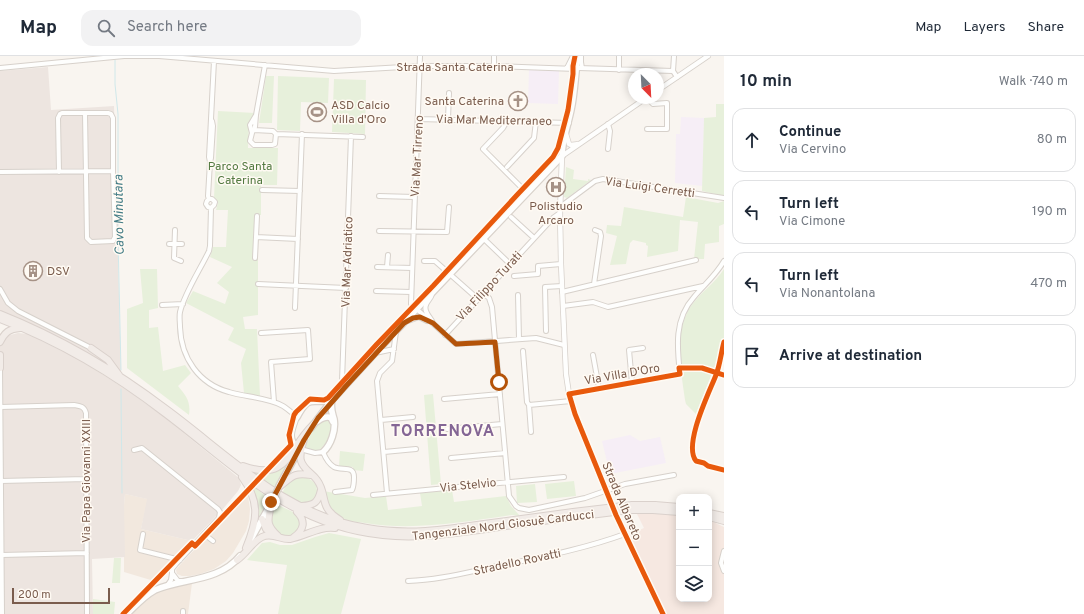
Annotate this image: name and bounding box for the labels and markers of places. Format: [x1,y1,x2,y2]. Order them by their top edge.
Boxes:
church icon: Santa Caterina [507,90,529,112]
place label: Santa Caterina [425,94,504,110]
place label: ASD Calcio Villa d'Oro [331,98,390,128]
sports icon: ASD Calcio Villa d'Oro [306,101,328,123]
hospital icon: Polistudio Arcaro [545,176,567,198]
place label: Polistudio Arcaro [529,199,583,229]
building icon: DSV [22,260,44,282]
place label: DSV [47,264,70,280]

